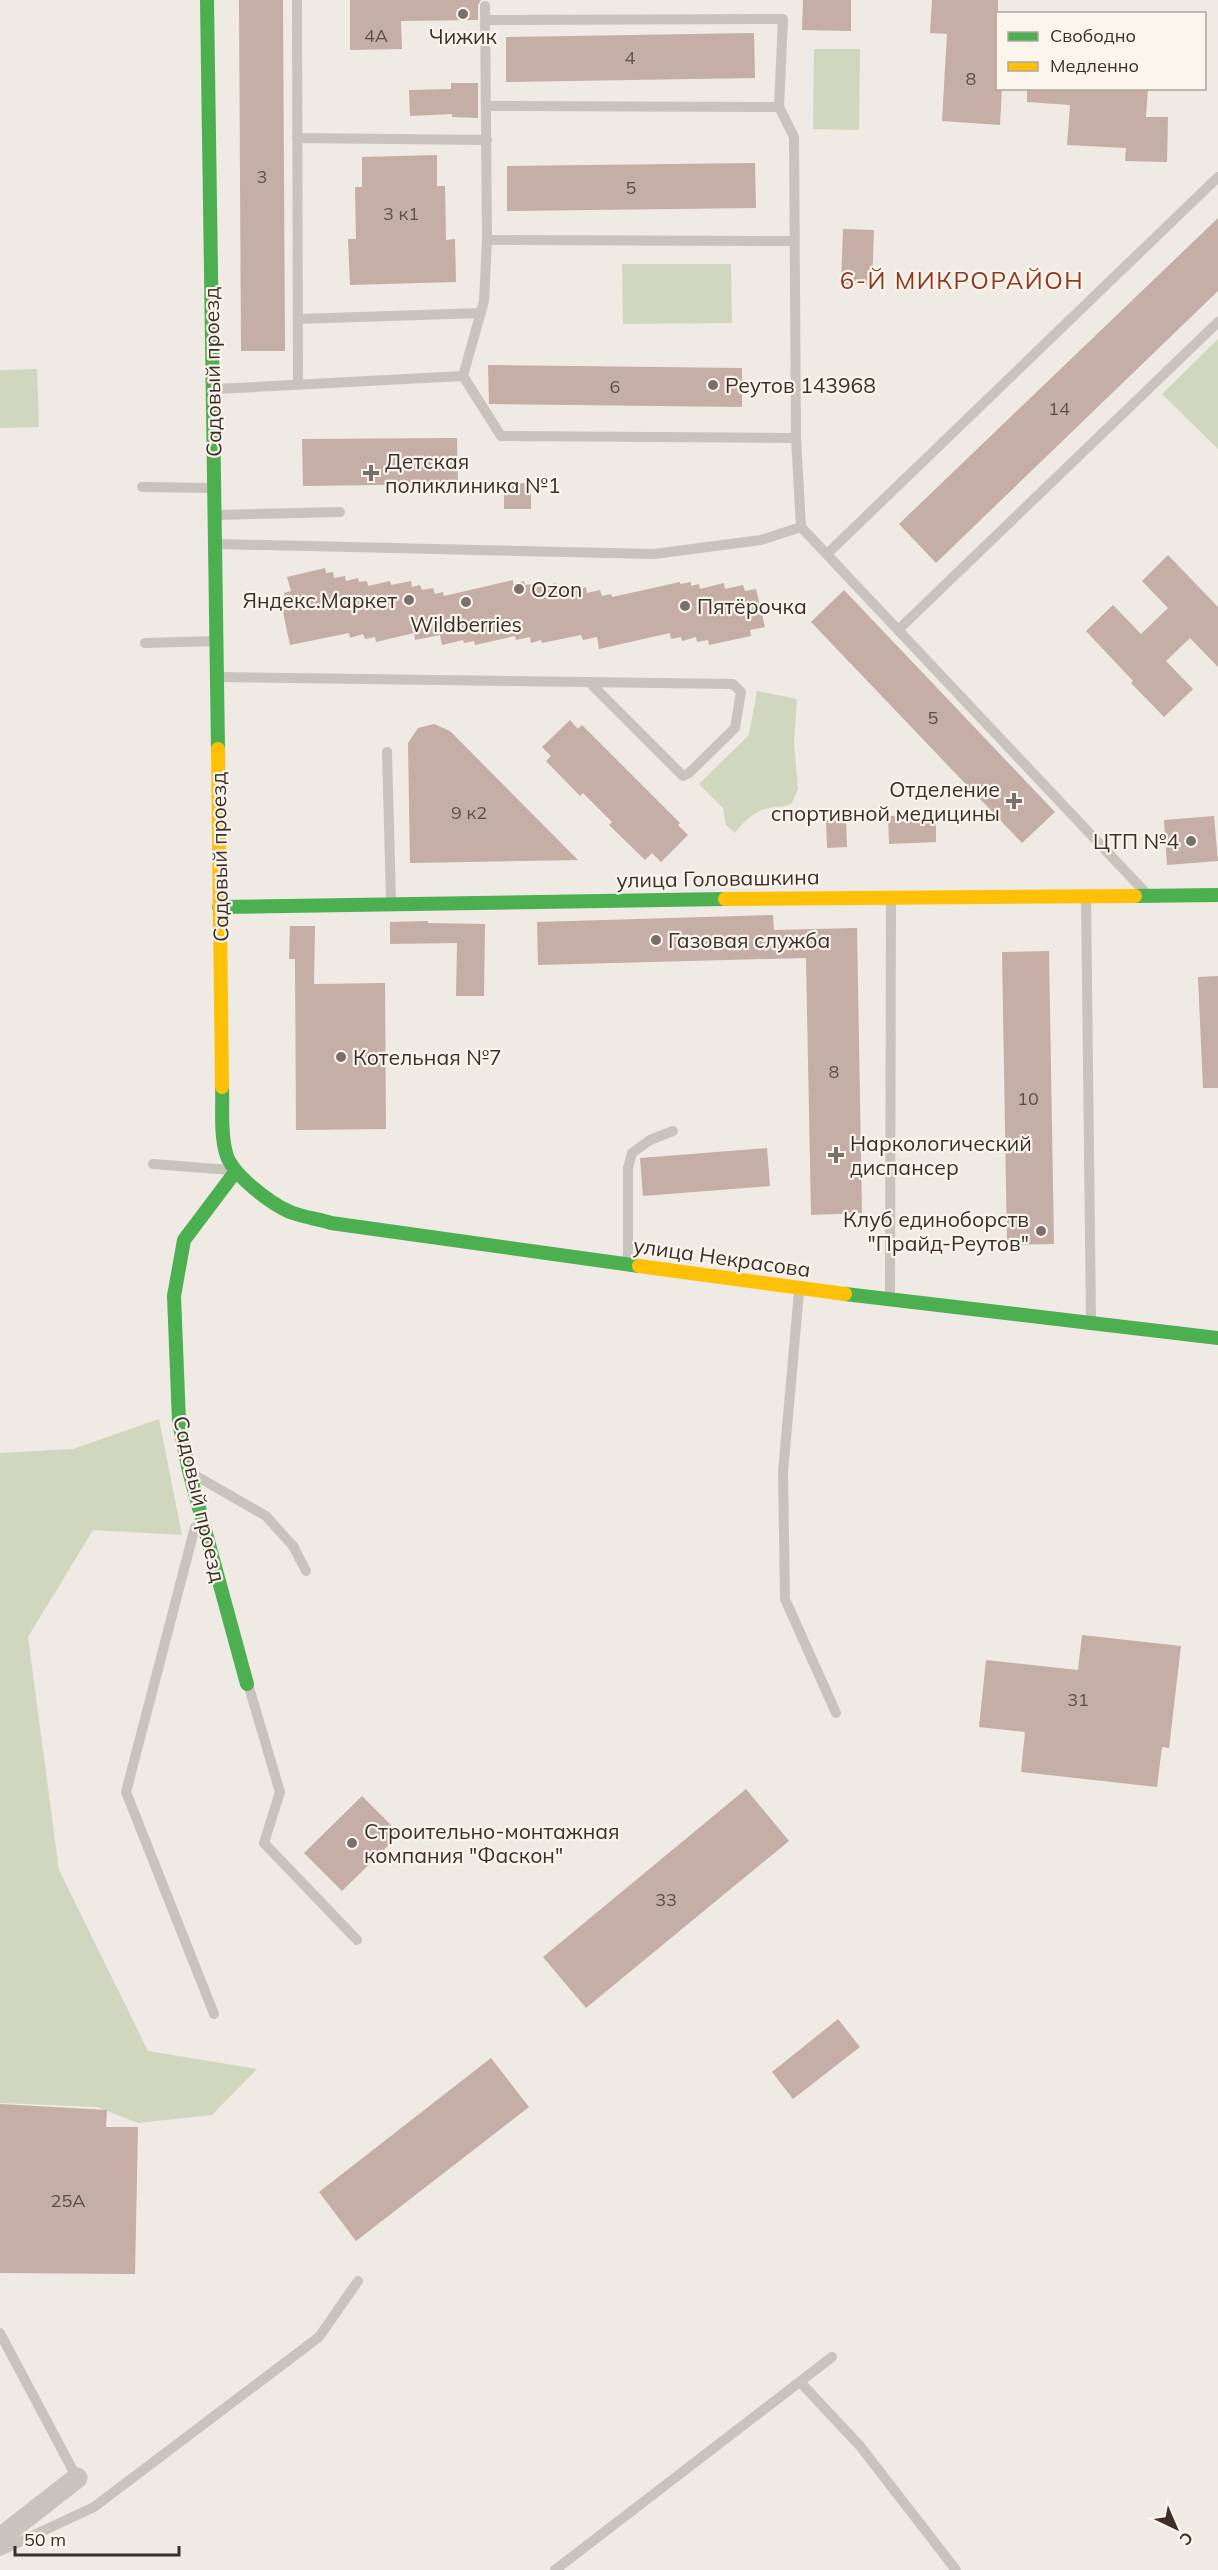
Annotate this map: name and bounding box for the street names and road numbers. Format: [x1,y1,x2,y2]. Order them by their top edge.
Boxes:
street label: Садовый проезд [198,287,226,457]
street label: Садовый проезд [205,772,233,942]
street label: улица Головашкина [616,863,820,893]
street label: улица Некрасова [632,1232,812,1282]
street label: Садовый проезд [168,1413,232,1585]

